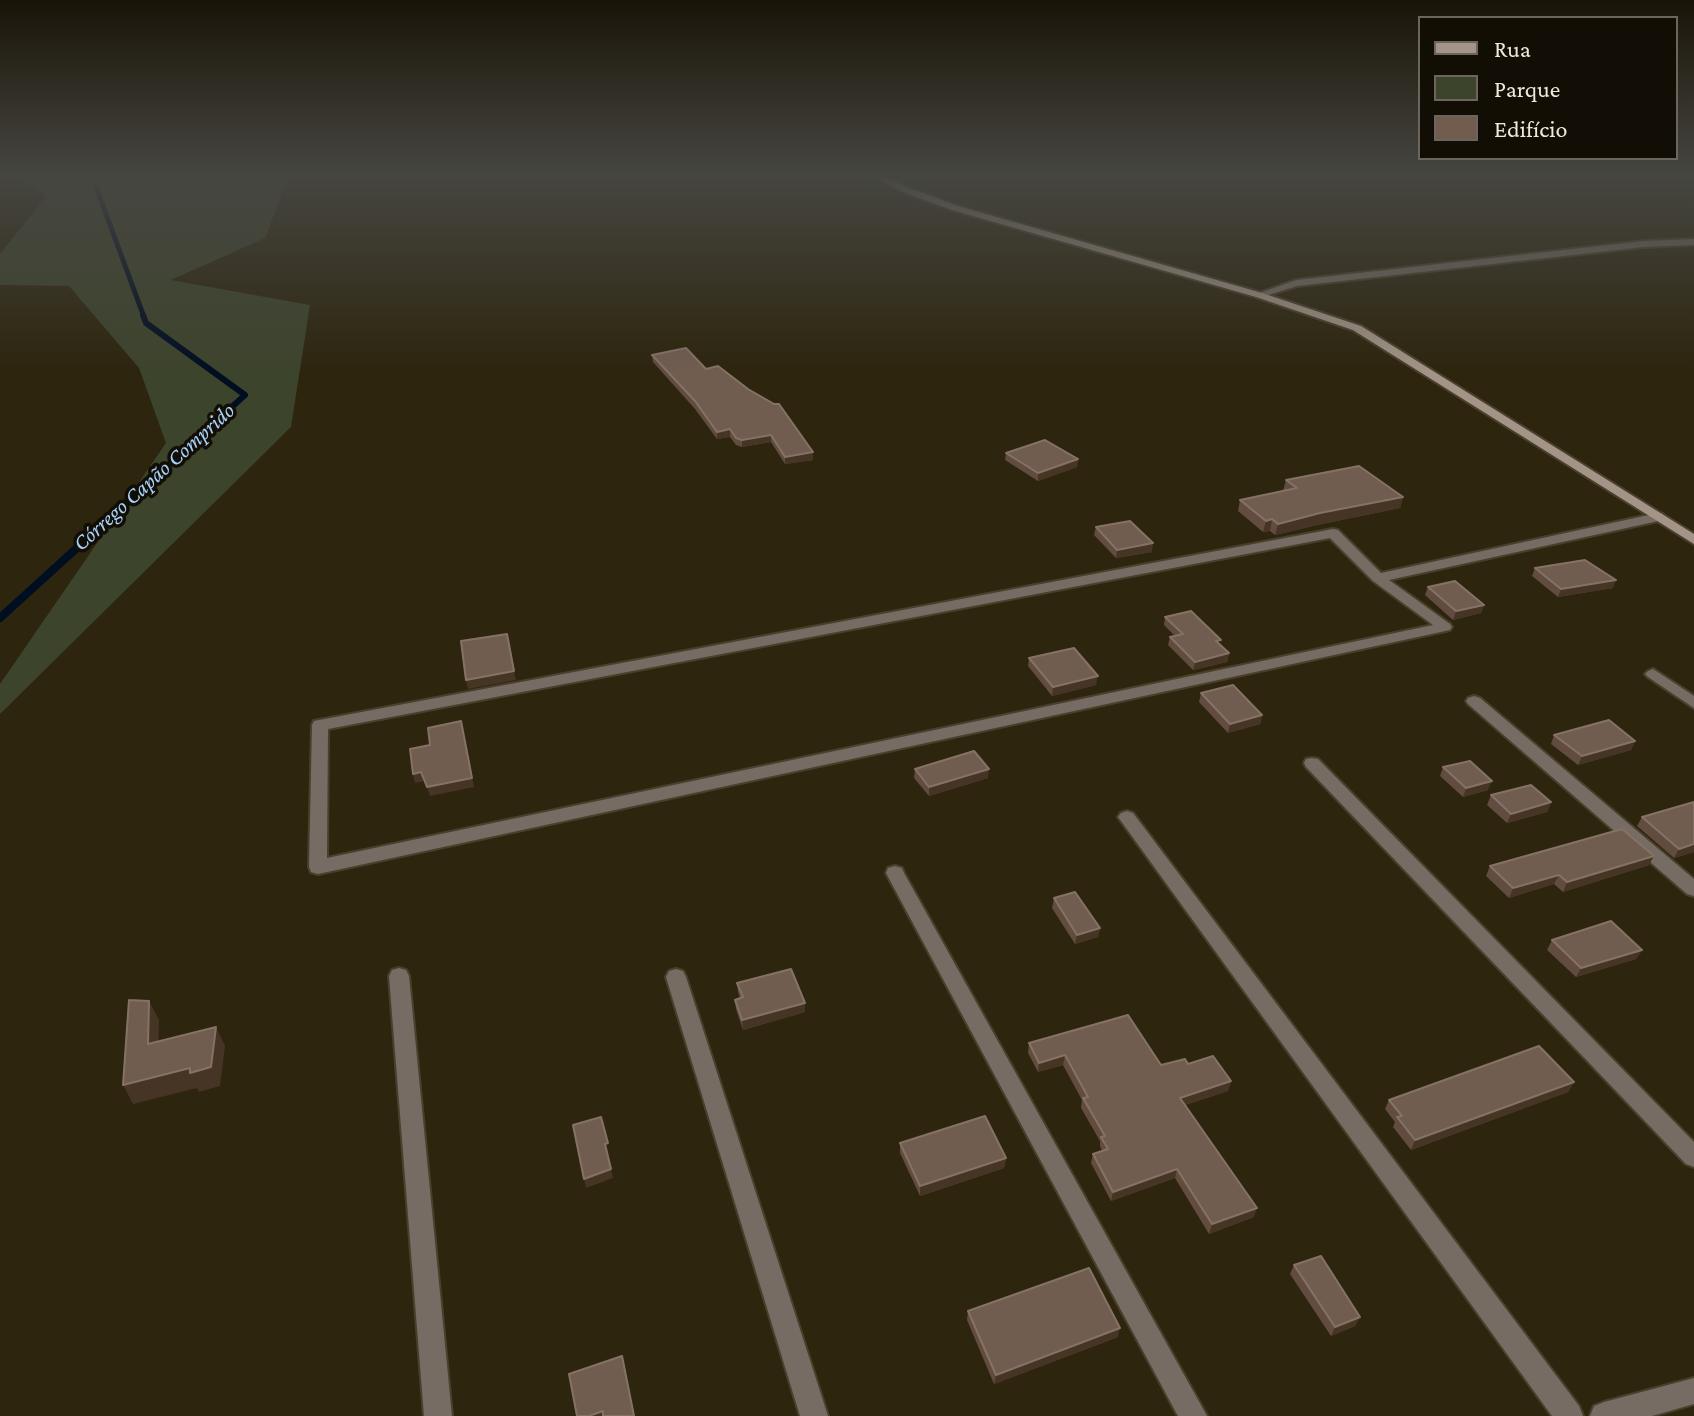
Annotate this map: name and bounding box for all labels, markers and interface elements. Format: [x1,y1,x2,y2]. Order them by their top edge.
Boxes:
legend [1418,16,1678,160]
text: Rua [1494,35,1531,62]
text: Parque [1494,75,1560,102]
text: Edifício [1494,115,1567,142]
water label: Córrego Capão Comprido [68,397,240,557]

